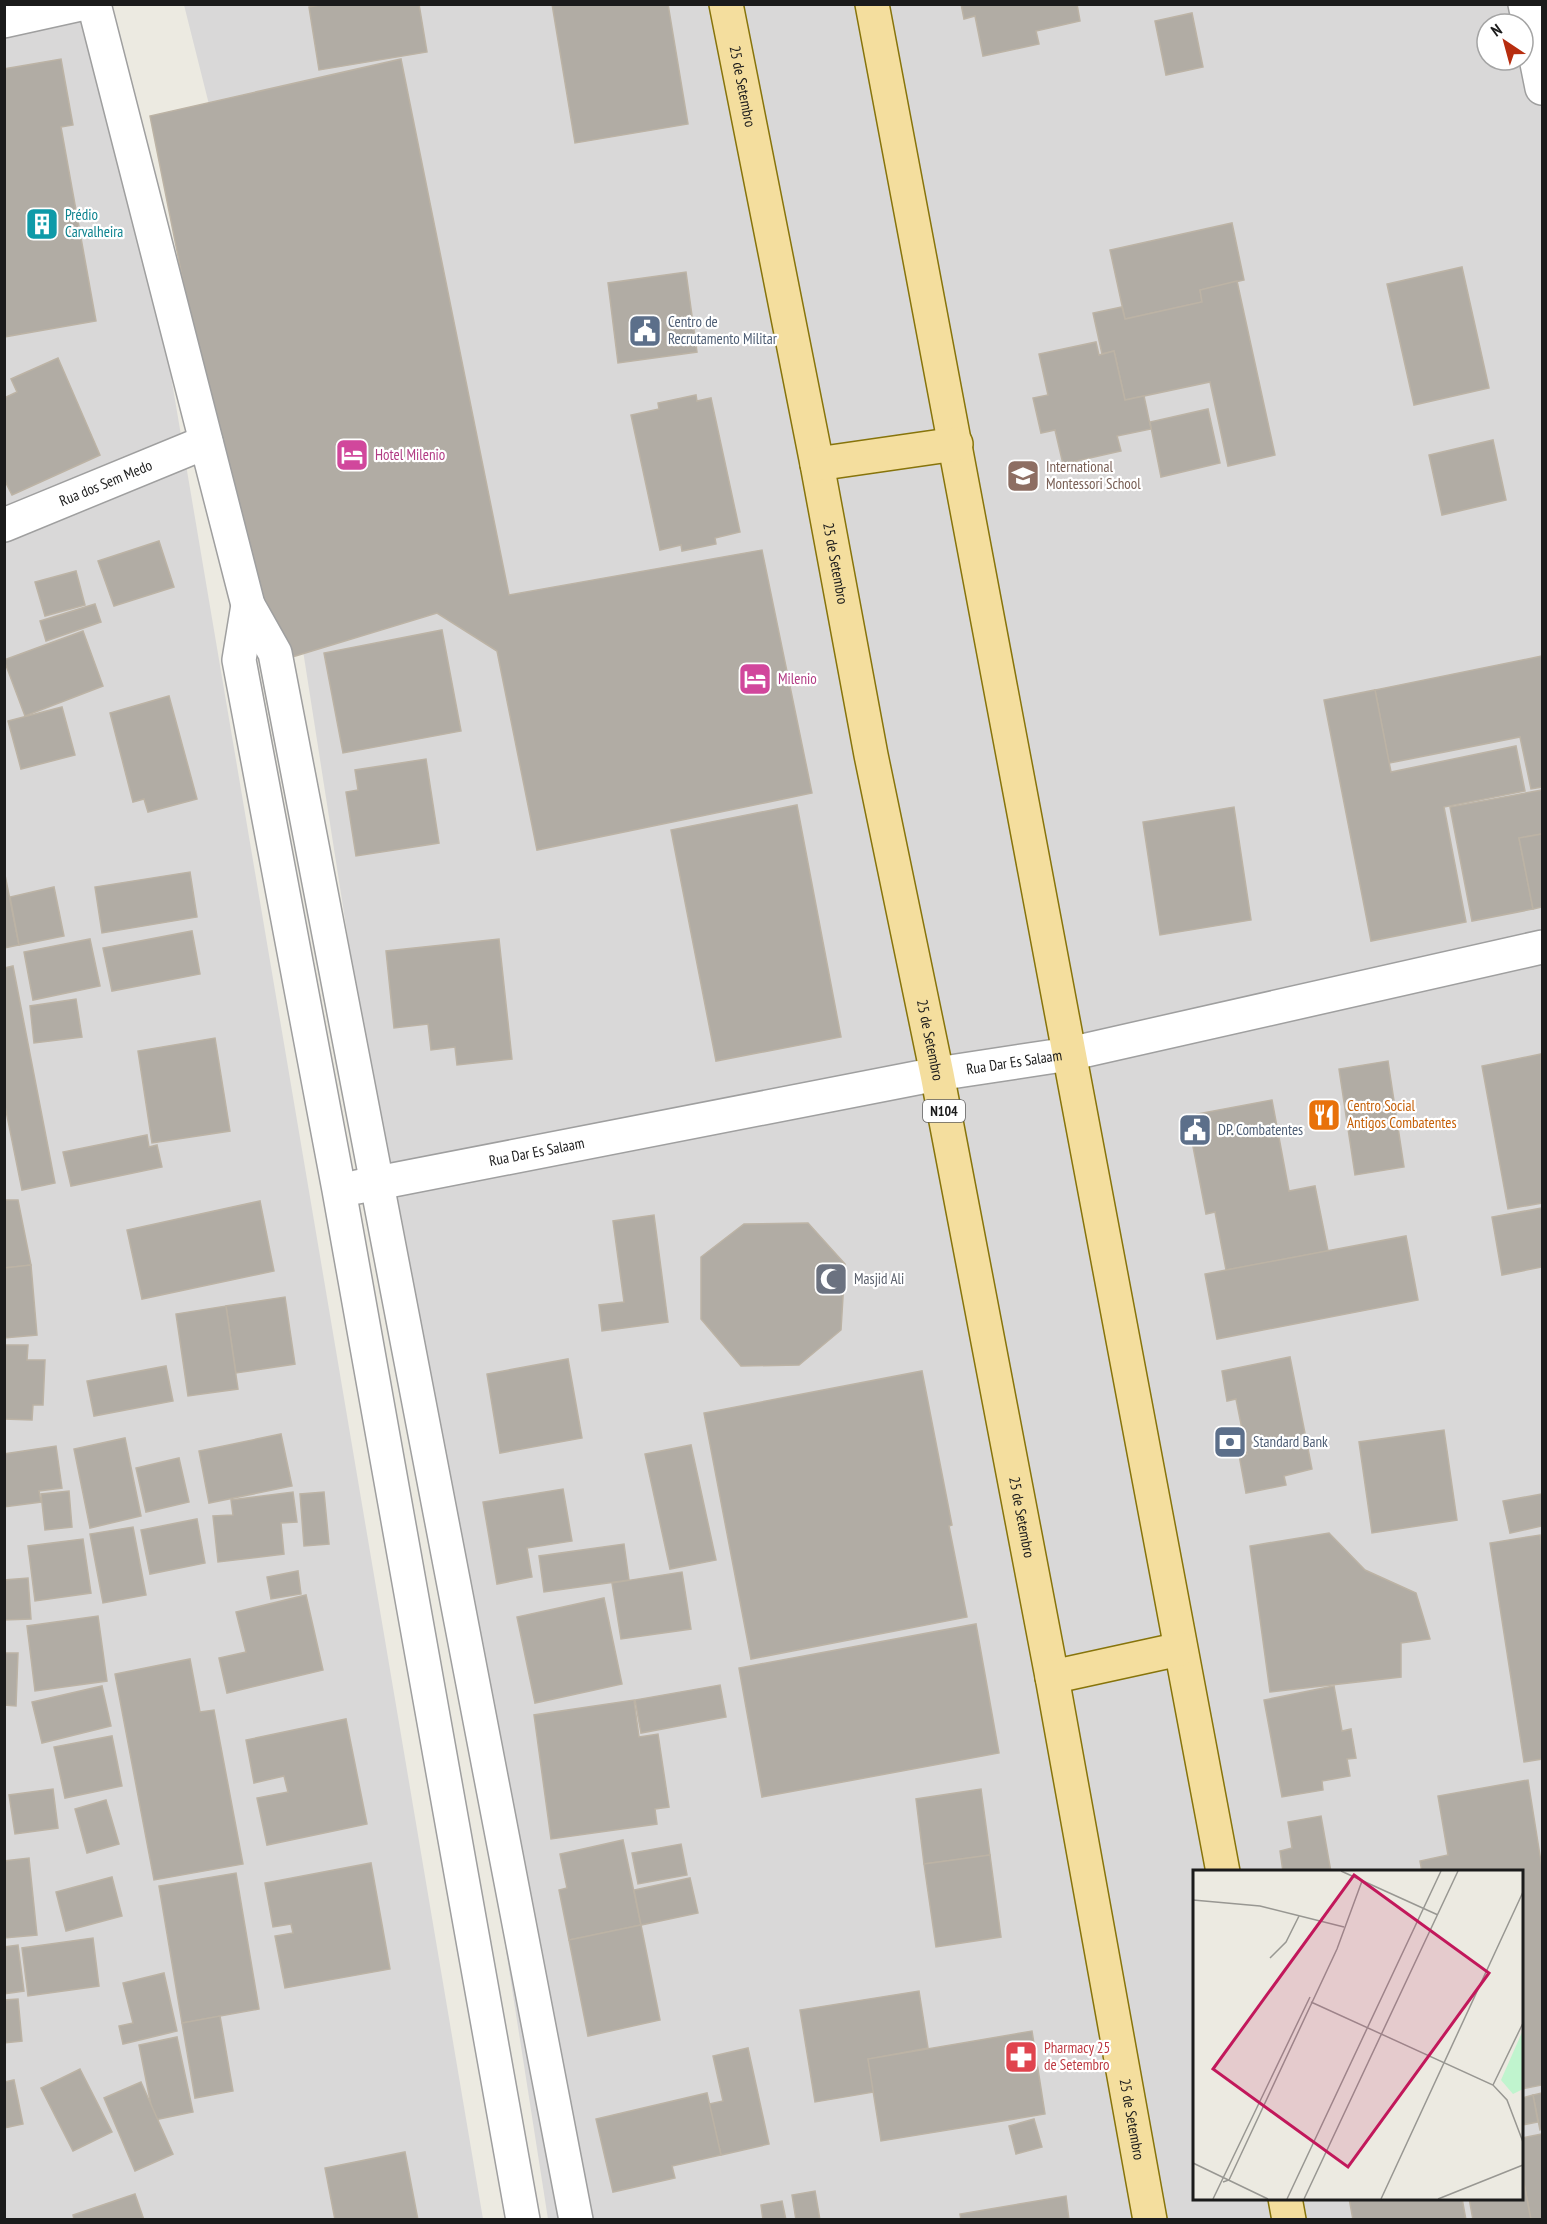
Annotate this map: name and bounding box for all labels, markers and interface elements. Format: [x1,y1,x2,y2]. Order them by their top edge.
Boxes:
north arrow [1475,12,1535,72]
text: N [1487,19,1506,40]
street label: 25 de Setembro [725,44,760,129]
place label: Prédio Carvalheira [65,205,123,241]
building icon: Prédio Carvalheira [24,206,60,242]
place label: Centro de Recrutamento Militar [668,312,778,348]
public building icon: Centro de Recrutamento Militar [627,313,663,349]
hotel icon: Hotel Milenio [334,437,370,473]
place label: Hotel Milenio [375,445,445,464]
street label: Rua dos Sem Medo [56,455,155,510]
place label: International Montessori School [1046,457,1141,493]
school or university icon: International Montessori School [1005,458,1041,494]
street label: 25 de Setembro [819,521,853,606]
hotel icon: Milenio [737,661,773,697]
place label: Milenio [778,669,817,688]
street label: 25 de Setembro [913,998,948,1082]
street label: Rua Dar Es Salaam [965,1045,1063,1078]
place label: Centro Social Antigos Combatentes [1347,1096,1457,1132]
restaurant icon: Centro Social Antigos Combatentes [1306,1097,1342,1133]
road number: N104 [923,1100,965,1122]
public building icon: DP. Combatentes [1177,1112,1213,1148]
place label: DP. Combatentes [1218,1120,1303,1139]
street label: Rua Dar Es Salaam [487,1133,586,1170]
mosque icon: Masjid Ali [813,1261,849,1297]
place label: Masjid Ali [854,1269,904,1288]
bank icon: Standard Bank [1212,1424,1248,1460]
place label: Standard Bank [1253,1432,1328,1451]
street label: 25 de Setembro [1005,1475,1039,1559]
inset map [1193,1870,1523,2200]
place label: Pharmacy 25 de Setembro [1044,2038,1110,2074]
pharmacy icon: Pharmacy 25 de Setembro [1003,2039,1039,2075]
street label: 25 de Setembro [1116,2077,1149,2161]

